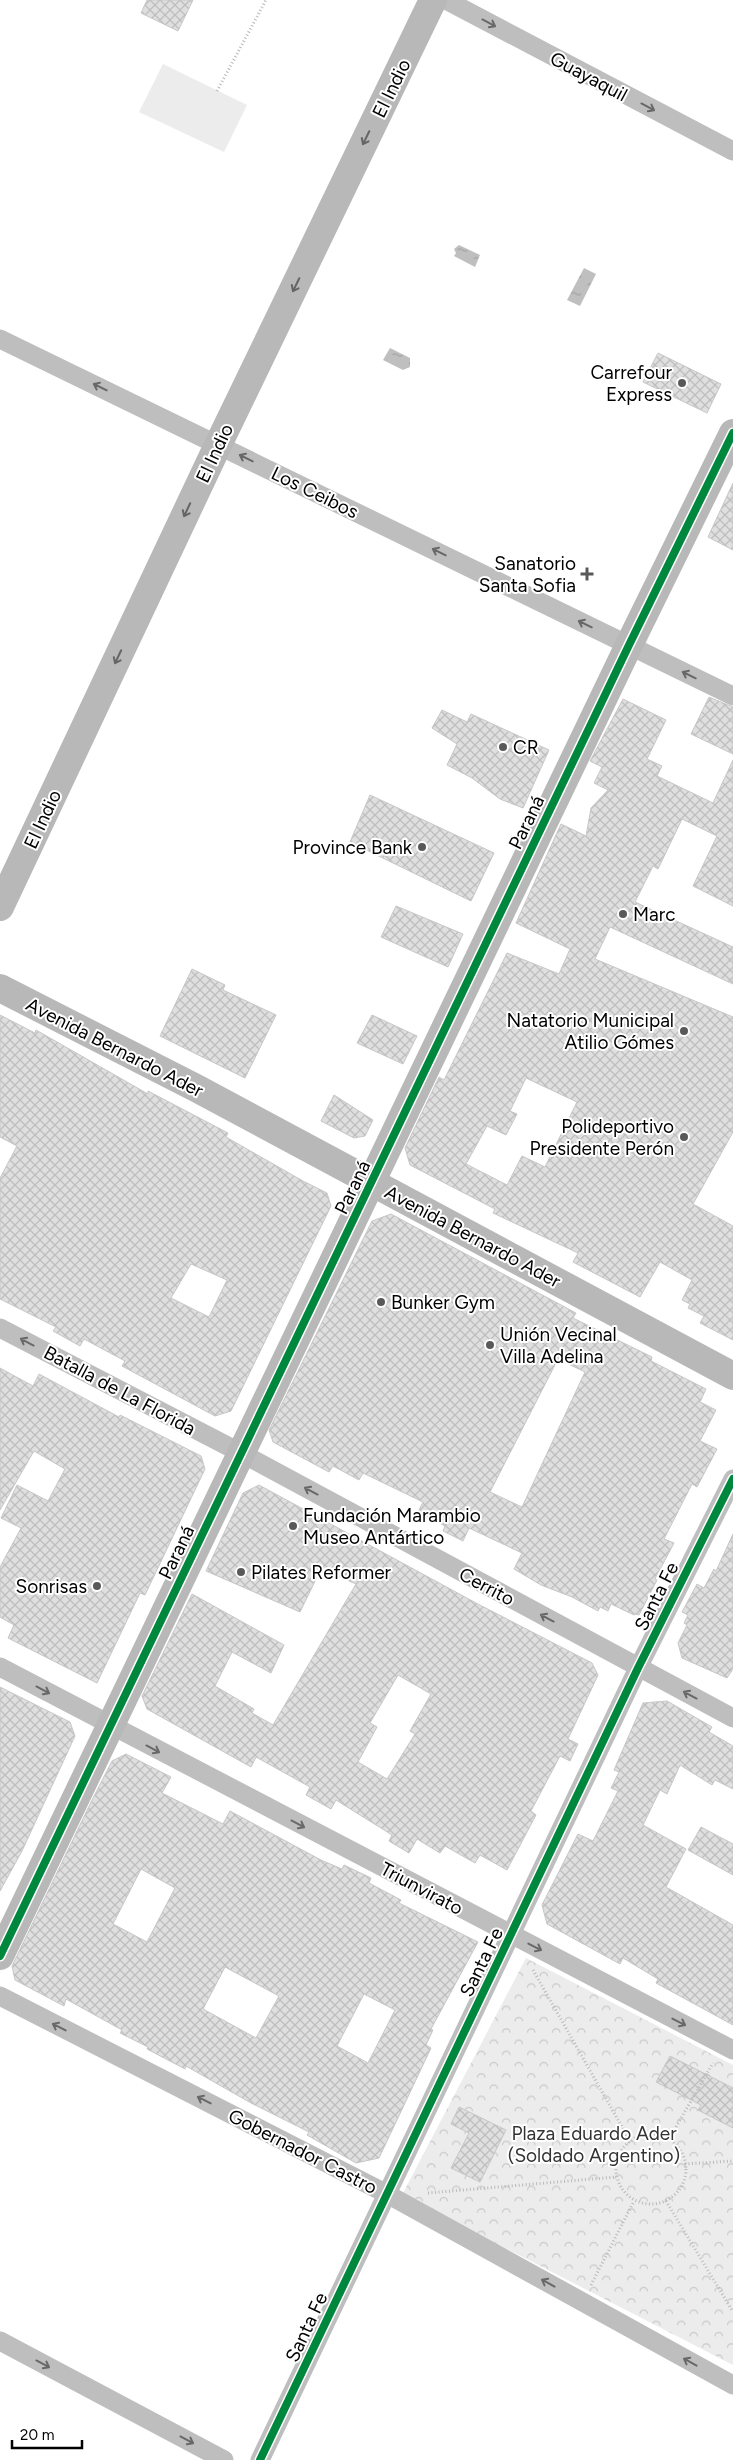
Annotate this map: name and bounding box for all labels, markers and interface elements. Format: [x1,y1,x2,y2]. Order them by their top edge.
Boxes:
one-way arrow [481,19,496,28]
street label: Guayaquil [546,47,631,106]
street label: El Indio [367,55,415,121]
one-way arrow [640,102,655,112]
one-way arrow [361,131,371,146]
one-way arrow [290,277,300,292]
place label: Carrefour Express [590,361,673,406]
marker: Carrefour Express [676,377,688,389]
one-way arrow [92,382,107,392]
street label: El Indio [191,420,238,486]
one-way arrow [239,453,254,462]
street label: Los Ceibos [268,462,362,523]
one-way arrow [182,502,192,517]
one-way arrow [432,547,447,557]
place label: Sanatorio Santa Sofia [479,552,576,597]
marker: Sanatorio Santa Sofia [580,567,594,581]
one-way arrow [578,618,593,628]
one-way arrow [113,649,122,664]
one-way arrow [682,669,697,679]
place label: CR [513,736,539,759]
marker: CR [497,741,509,753]
street label: El Indio [19,786,66,852]
street label: Paraná [504,792,549,853]
place label: Province Bank [293,836,413,859]
marker: Province Bank [416,841,428,853]
place label: Marc [633,903,675,926]
marker: Marc [617,908,629,920]
street label: Avenida Bernardo Ader [22,993,208,1102]
place label: Natatorio Municipal Atilio Gómes [507,1009,674,1054]
marker: Natatorio Municipal Atilio Gómes [678,1025,690,1037]
place label: Polideportivo Presidente Perón [529,1115,674,1160]
marker: Polideportivo Presidente Perón [678,1131,690,1143]
street label: Paraná [330,1157,375,1218]
street label: Avenida Bernardo Ader [381,1180,565,1293]
place label: Bunker Gym [391,1291,495,1314]
marker: Bunker Gym [375,1296,387,1308]
place label: Unión Vecinal Villa Adelina [500,1323,617,1368]
one-way arrow [20,1337,35,1346]
marker: Unión Vecinal Villa Adelina [484,1339,496,1351]
street label: Batalla de La Florida [40,1341,200,1440]
one-way arrow [305,1486,319,1496]
place label: Fundación Marambio Museo Antártico [303,1504,481,1549]
marker: Fundación Marambio Museo Antártico [287,1520,299,1532]
street label: Paraná [154,1522,199,1583]
street label: Santa Fe [629,1558,684,1634]
place label: Pilates Reformer [251,1561,392,1584]
street label: Cerrito [455,1562,518,1611]
marker: Pilates Reformer [235,1566,247,1578]
place label: Sonrisas [15,1575,87,1598]
marker: Sonrisas [91,1580,103,1592]
one-way arrow [540,1613,555,1623]
one-way arrow [35,1686,50,1695]
one-way arrow [683,1690,698,1699]
one-way arrow [146,1744,161,1754]
one-way arrow [290,1819,305,1829]
street label: Triunvirato [377,1857,467,1920]
street label: Santa Fe [455,1924,508,2001]
one-way arrow [527,1943,542,1952]
one-way arrow [671,2018,686,2027]
one-way arrow [52,2021,67,2031]
one-way arrow [196,2095,211,2105]
street label: Gobernador Castro [225,2104,381,2199]
park label: Plaza Eduardo Ader (Soldado Argentino) [508,2122,680,2167]
one-way arrow [541,2278,556,2287]
street label: Santa Fe [280,2289,333,2366]
one-way arrow [683,2357,698,2367]
one-way arrow [35,2360,50,2369]
scale bar [12,2418,82,2450]
text: 20 m [20,2426,54,2444]
one-way arrow [179,2435,194,2445]

